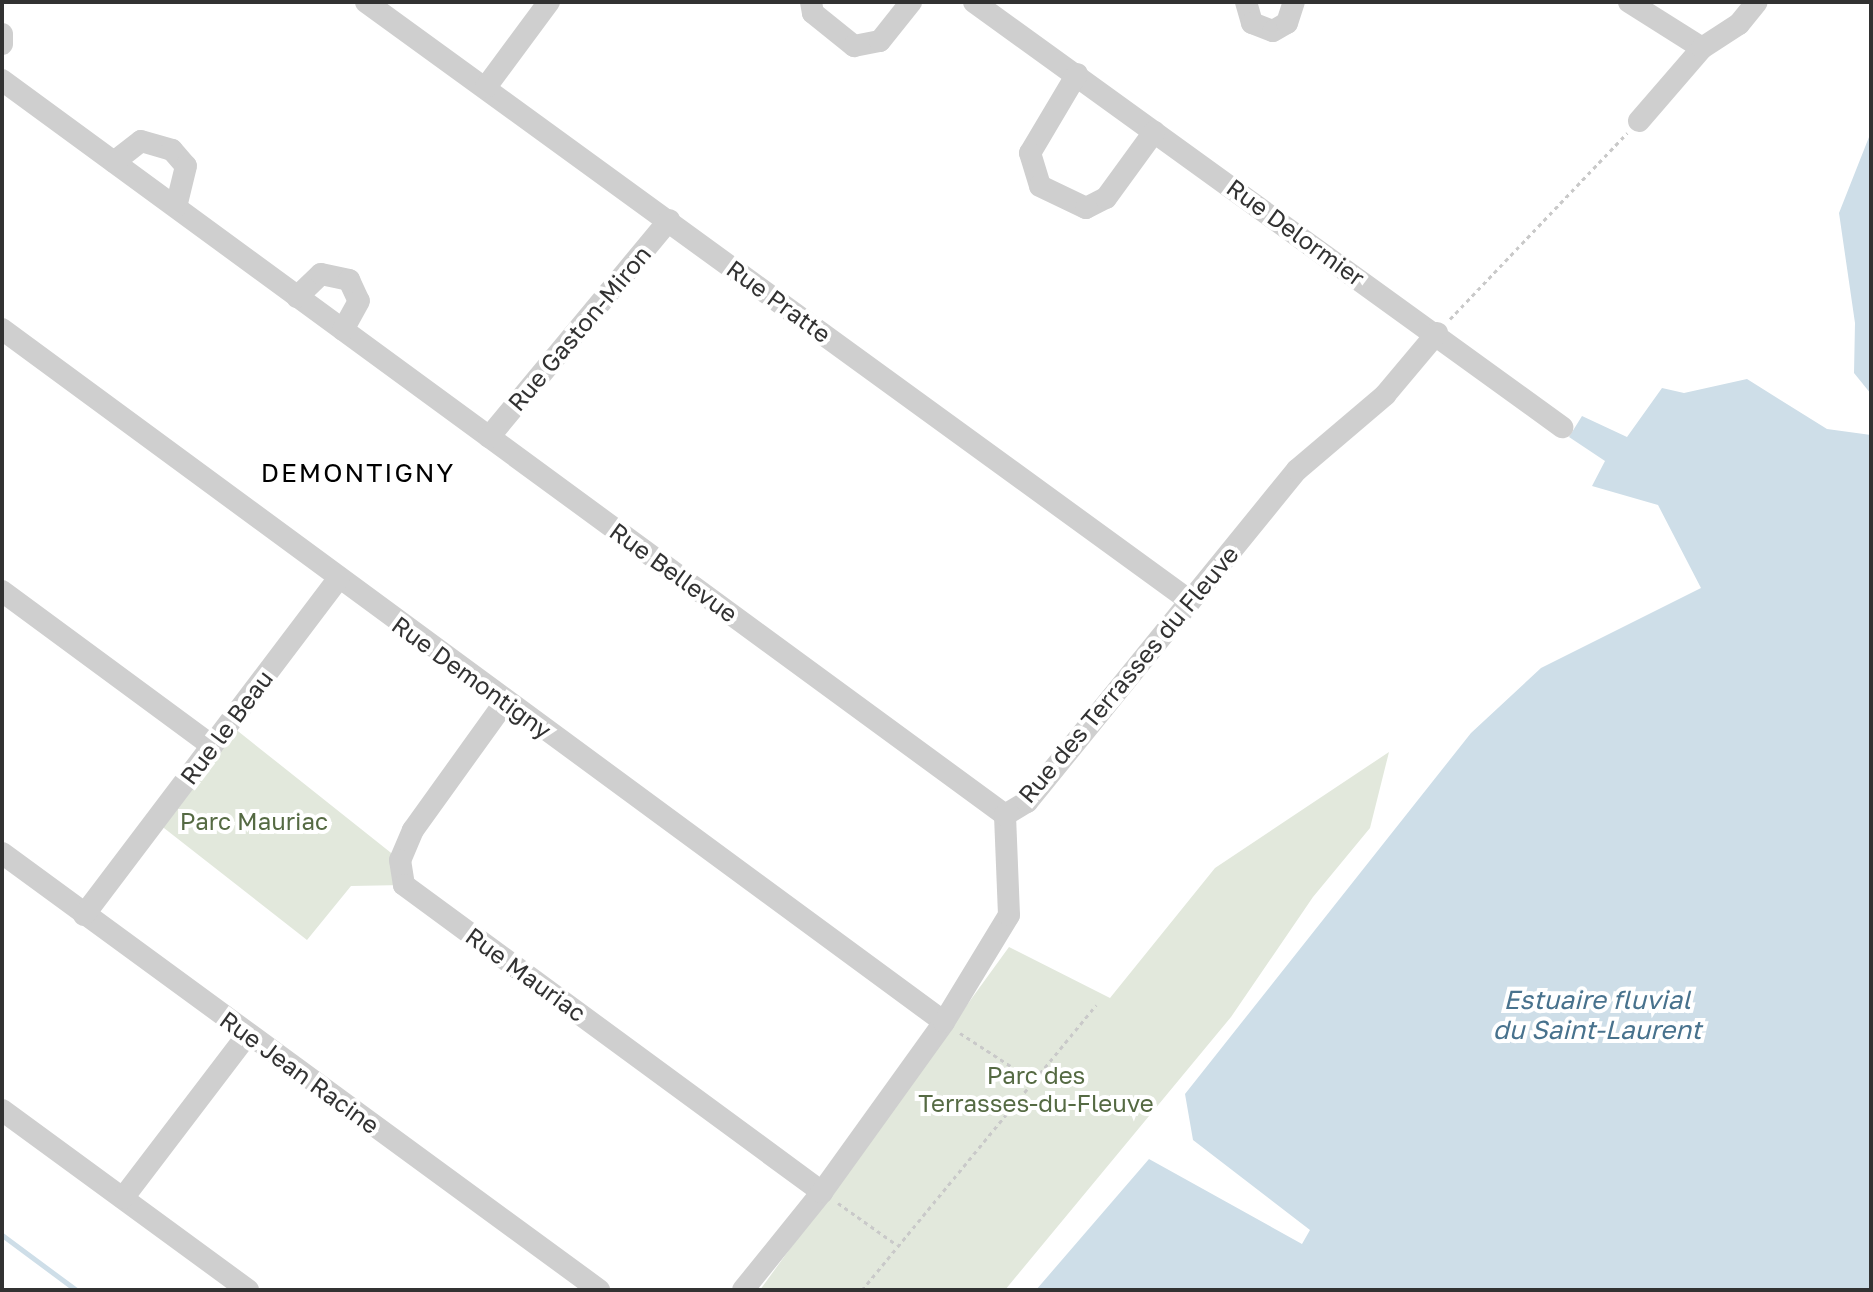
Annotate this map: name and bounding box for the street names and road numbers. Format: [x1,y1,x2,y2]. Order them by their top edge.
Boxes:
street label: Rue Delormier [1222,172,1370,292]
street label: Rue Gaston-Miron [502,240,656,416]
street label: Rue Pratte [721,254,837,348]
street label: Rue Bellevue [605,516,743,628]
street label: Rue des Terrasses du Fleuve [1012,540,1244,808]
street label: Rue Demontigny [387,610,557,744]
street label: Rue le Beau [174,664,278,790]
street label: Rue Mauriac [460,921,592,1027]
street label: Rue Jean Racine [215,1005,385,1139]

